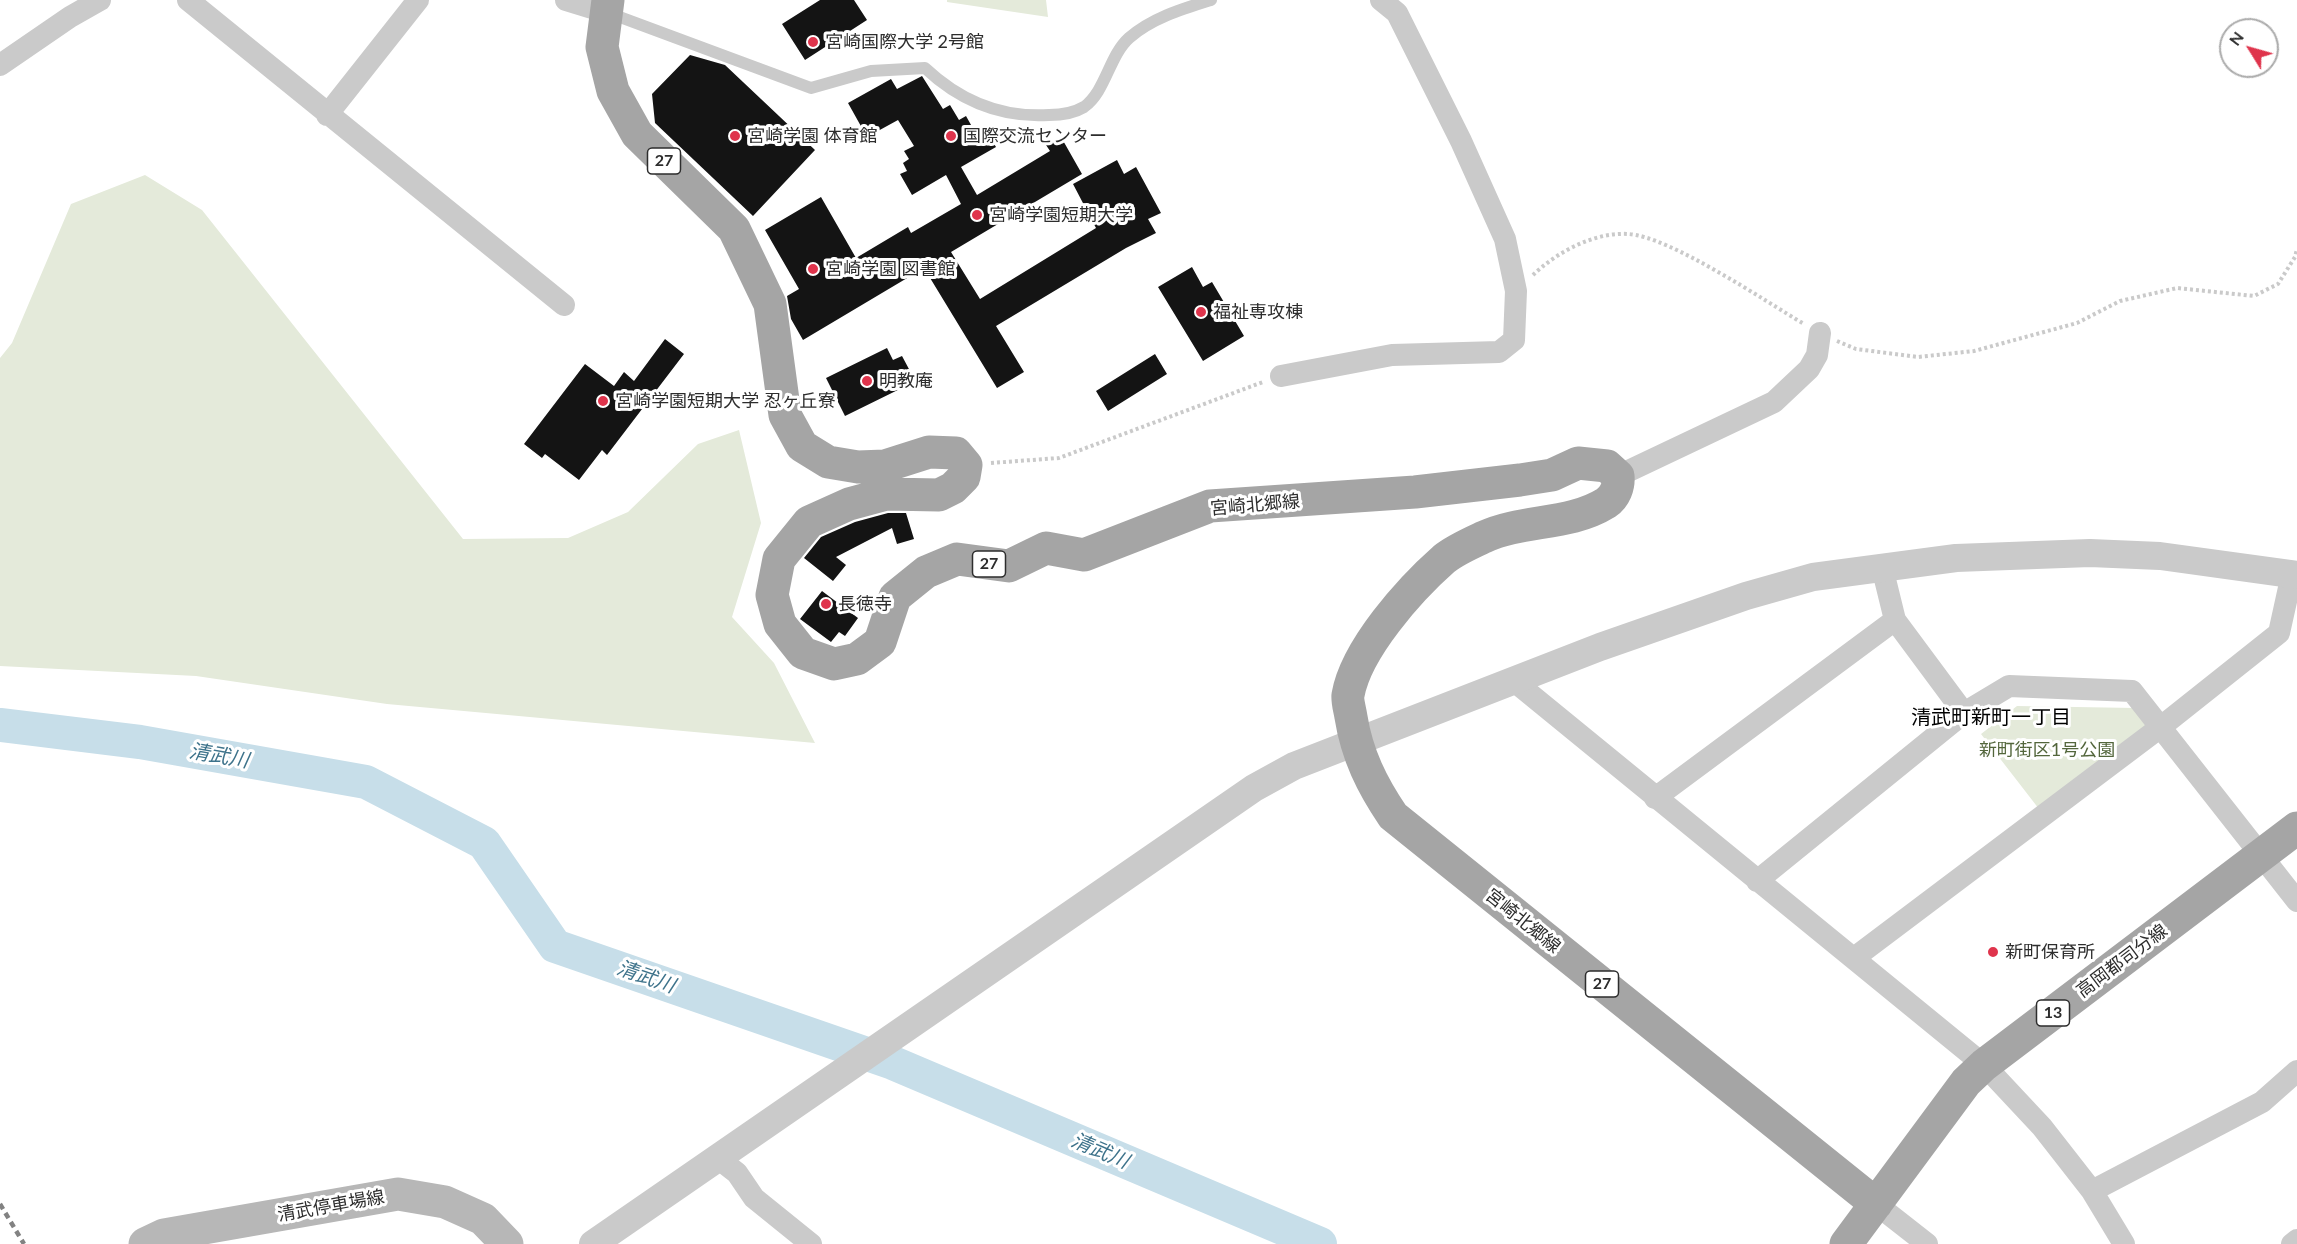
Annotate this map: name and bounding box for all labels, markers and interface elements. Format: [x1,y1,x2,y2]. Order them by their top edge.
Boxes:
north arrow [2219,18,2279,78]
text: N [2225,27,2247,49]
place label: 宮崎国際大学 2号館 [825,31,984,53]
marker: 宮崎国際大学 2号館 [806,35,820,49]
place label: 宮崎学園 体育館 [747,125,878,147]
place label: 国際交流センター [963,125,1107,147]
marker: 宮崎学園 体育館 [728,129,742,143]
marker: 国際交流センター [944,129,958,143]
road number: 27 [648,148,680,174]
place label: 宮崎学園短期大学 [989,204,1133,226]
marker: 宮崎学園短期大学 [970,208,984,222]
place label: 宮崎学園 図書館 [825,258,956,280]
marker: 宮崎学園 図書館 [806,262,820,276]
place label: 福祉専攻棟 [1213,301,1303,323]
marker: 福祉専攻棟 [1194,305,1208,319]
place label: 明教庵 [879,370,933,392]
marker: 明教庵 [860,374,874,388]
place label: 宮崎学園短期大学 忍ヶ丘寮 [615,390,836,412]
marker: 宮崎学園短期大学 忍ヶ丘寮 [596,394,610,408]
street label: 宮崎北郷線 [1209,490,1301,520]
road number: 27 [972,551,1006,577]
place label: 長徳寺 [838,593,892,615]
marker: 長徳寺 [819,597,833,611]
district label: 清武町新町一丁目 [1911,706,2071,730]
water label: 清武川 [187,739,251,773]
park label: 新町街区1号公園 [1979,739,2115,761]
street label: 宮崎北郷線 [1481,884,1565,958]
street label: 高岡都司分線 [2072,920,2172,1002]
place label: 新町保育所 [2005,941,2095,963]
marker: 新町保育所 [1986,945,2000,959]
water label: 清武川 [614,956,678,998]
road number: 27 [1586,971,1618,997]
road number: 13 [2036,1000,2070,1026]
water label: 清武川 [1068,1128,1132,1174]
street label: 清武停車場線 [276,1186,386,1226]

